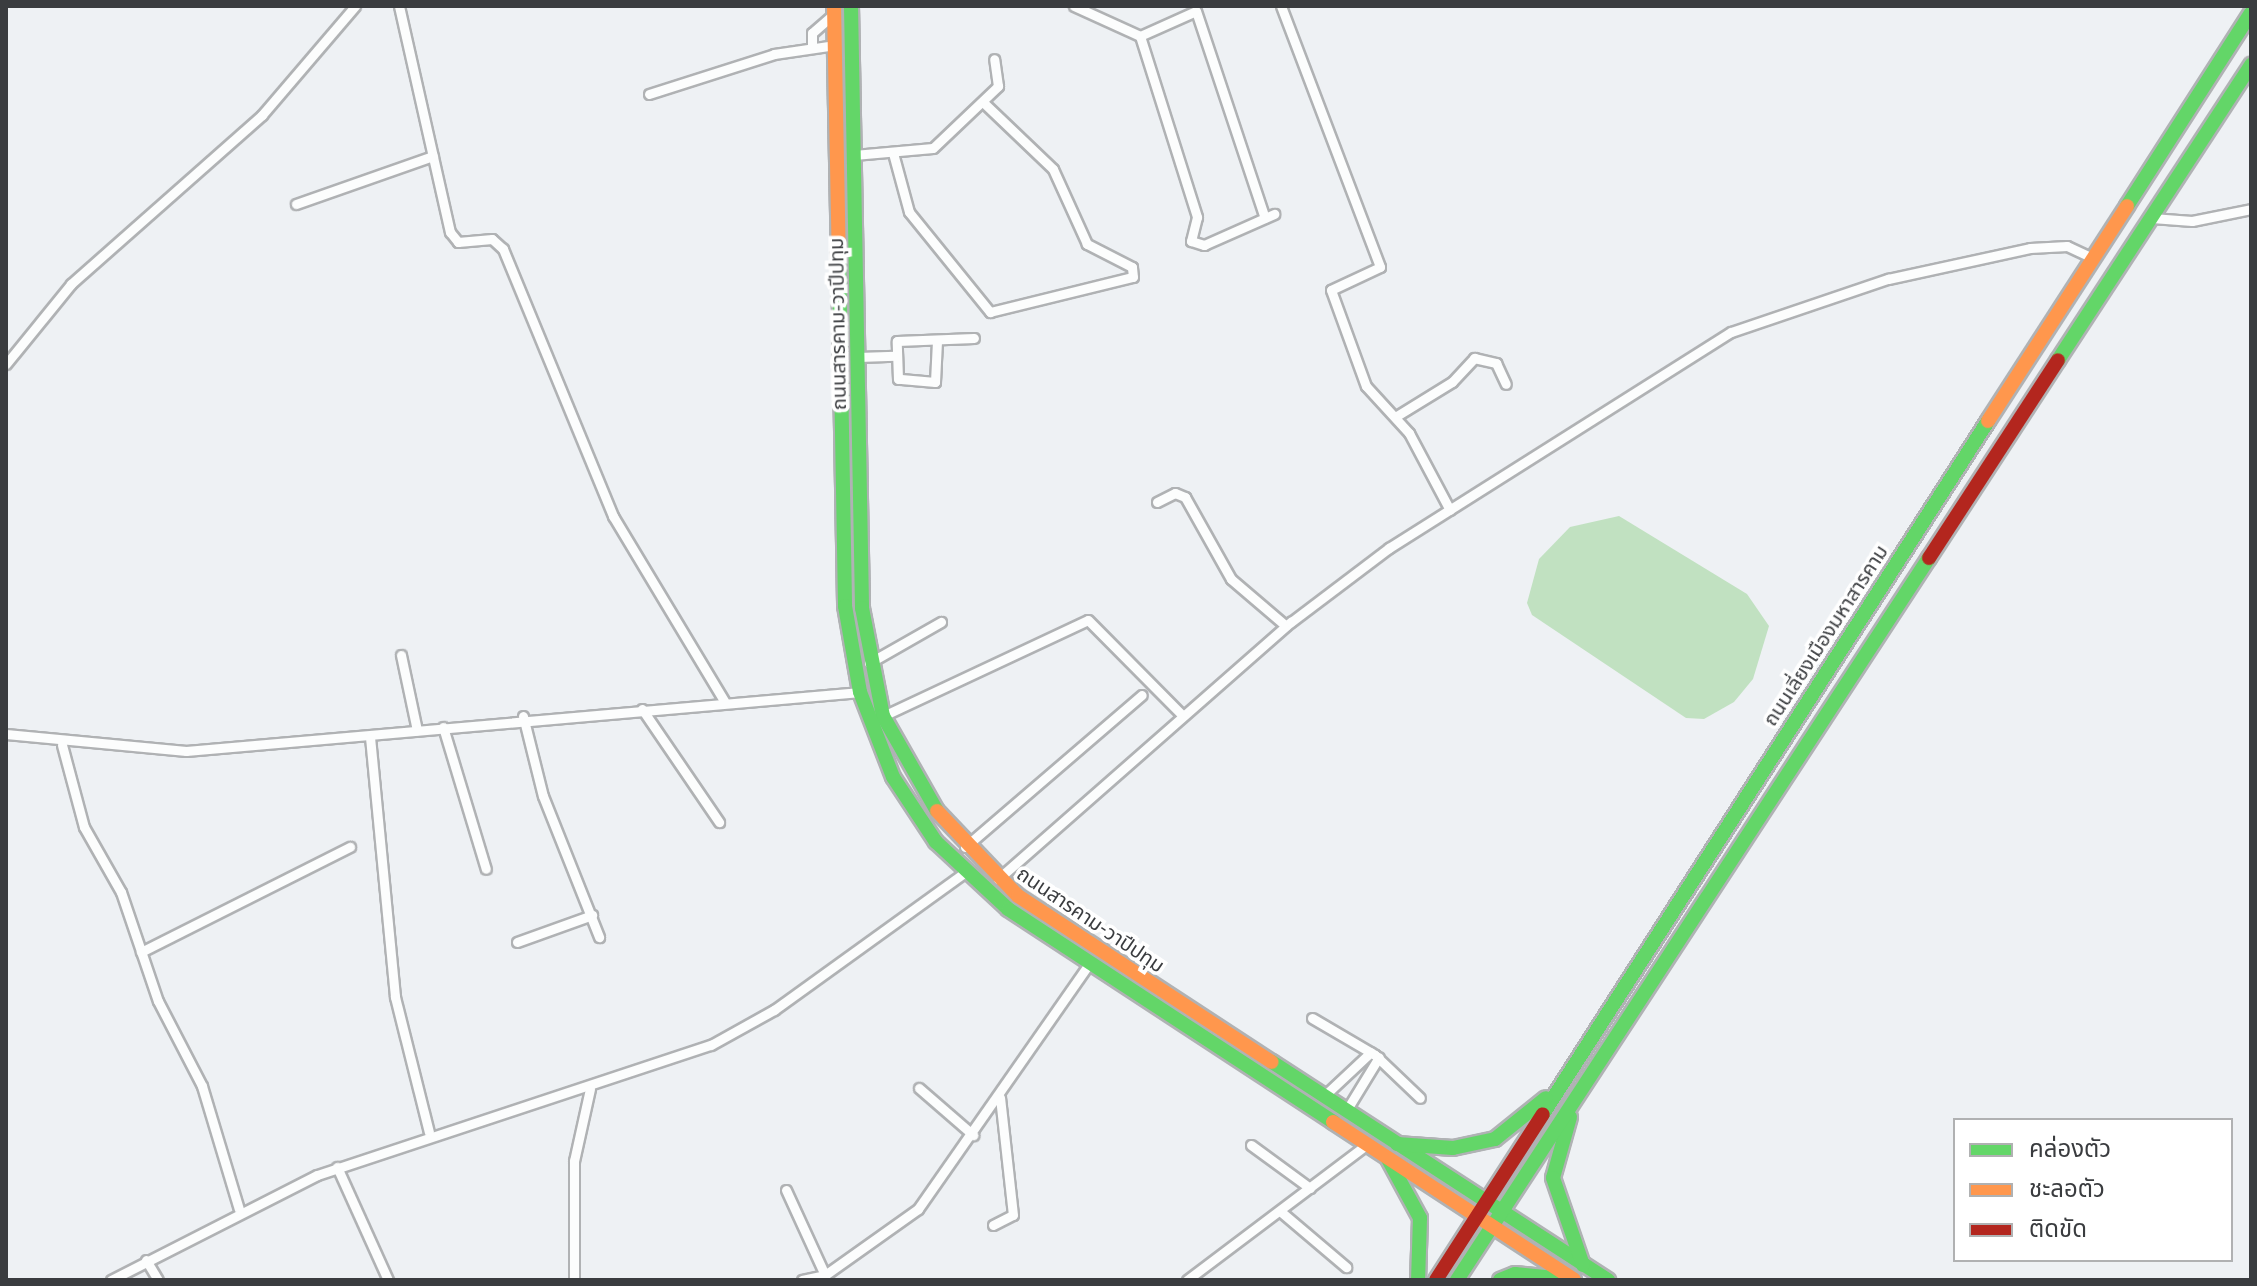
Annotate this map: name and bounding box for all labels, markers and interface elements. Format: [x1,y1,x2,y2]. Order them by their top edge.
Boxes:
street label: ถนนสารคาม-วาปีปทุม [823,237,851,411]
street label: ถนนเลี่ยงเมืองมหาสารคาม [1758,540,1892,730]
street label: ถนนสารคาม-วาปีปทุม [1013,861,1169,977]
legend [1953,1118,2233,1262]
text: คล่องตัว [2029,1133,2111,1162]
text: ชะลอตัว [2029,1173,2105,1202]
text: ติดขัด [2029,1213,2087,1242]

